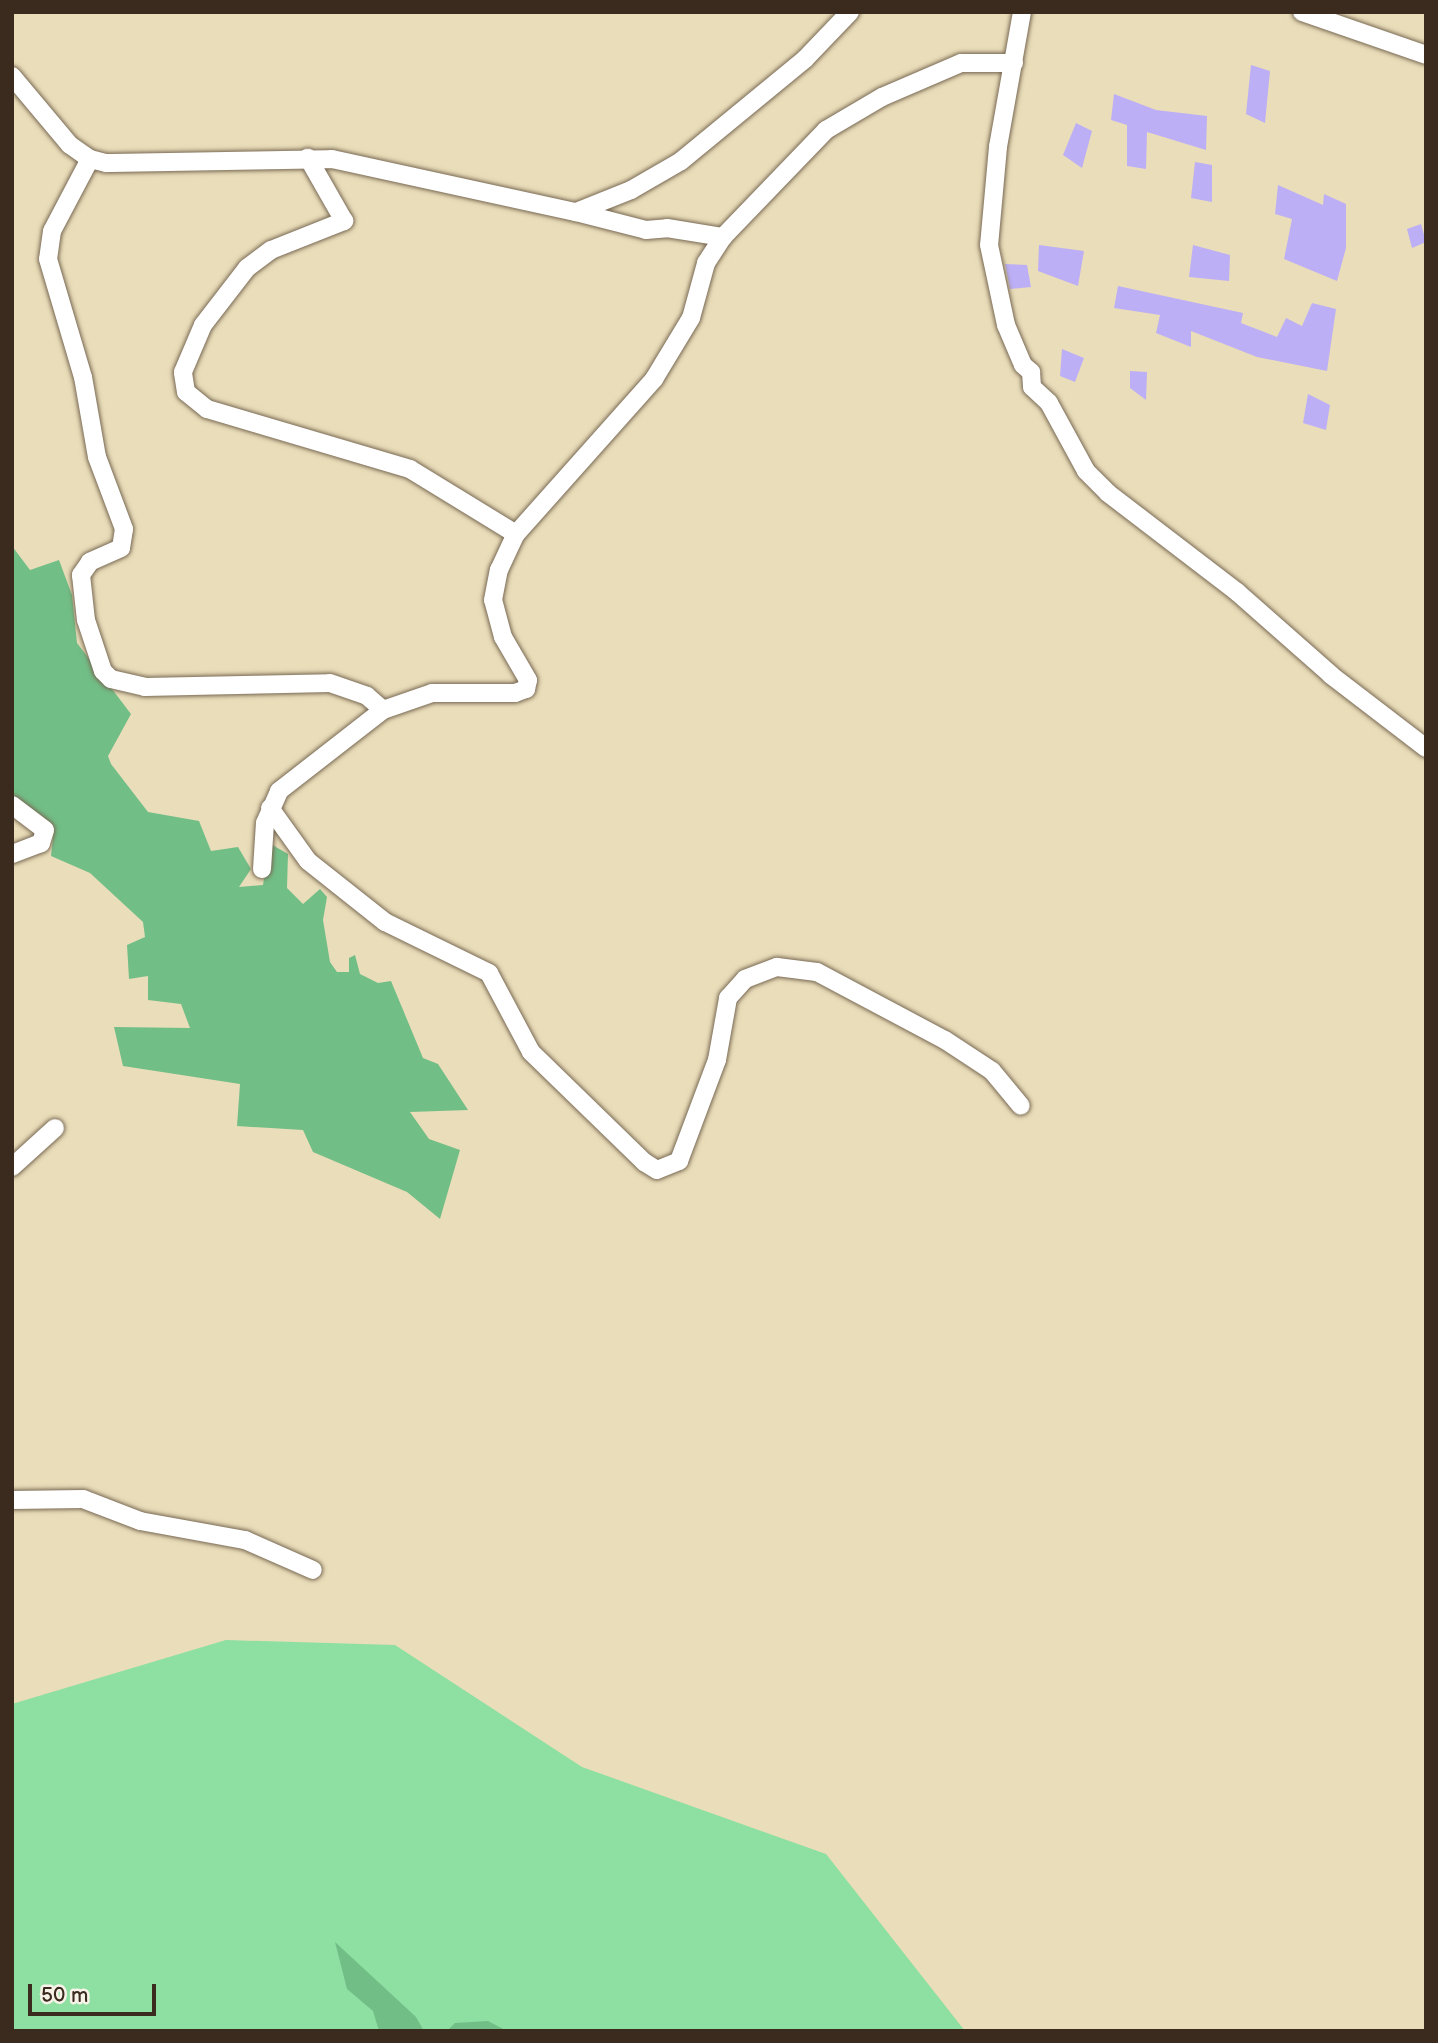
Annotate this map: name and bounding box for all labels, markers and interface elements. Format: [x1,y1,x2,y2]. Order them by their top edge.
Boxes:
scale bar [32,1969,159,2013]
text: 50 m [41,1983,88,2008]

